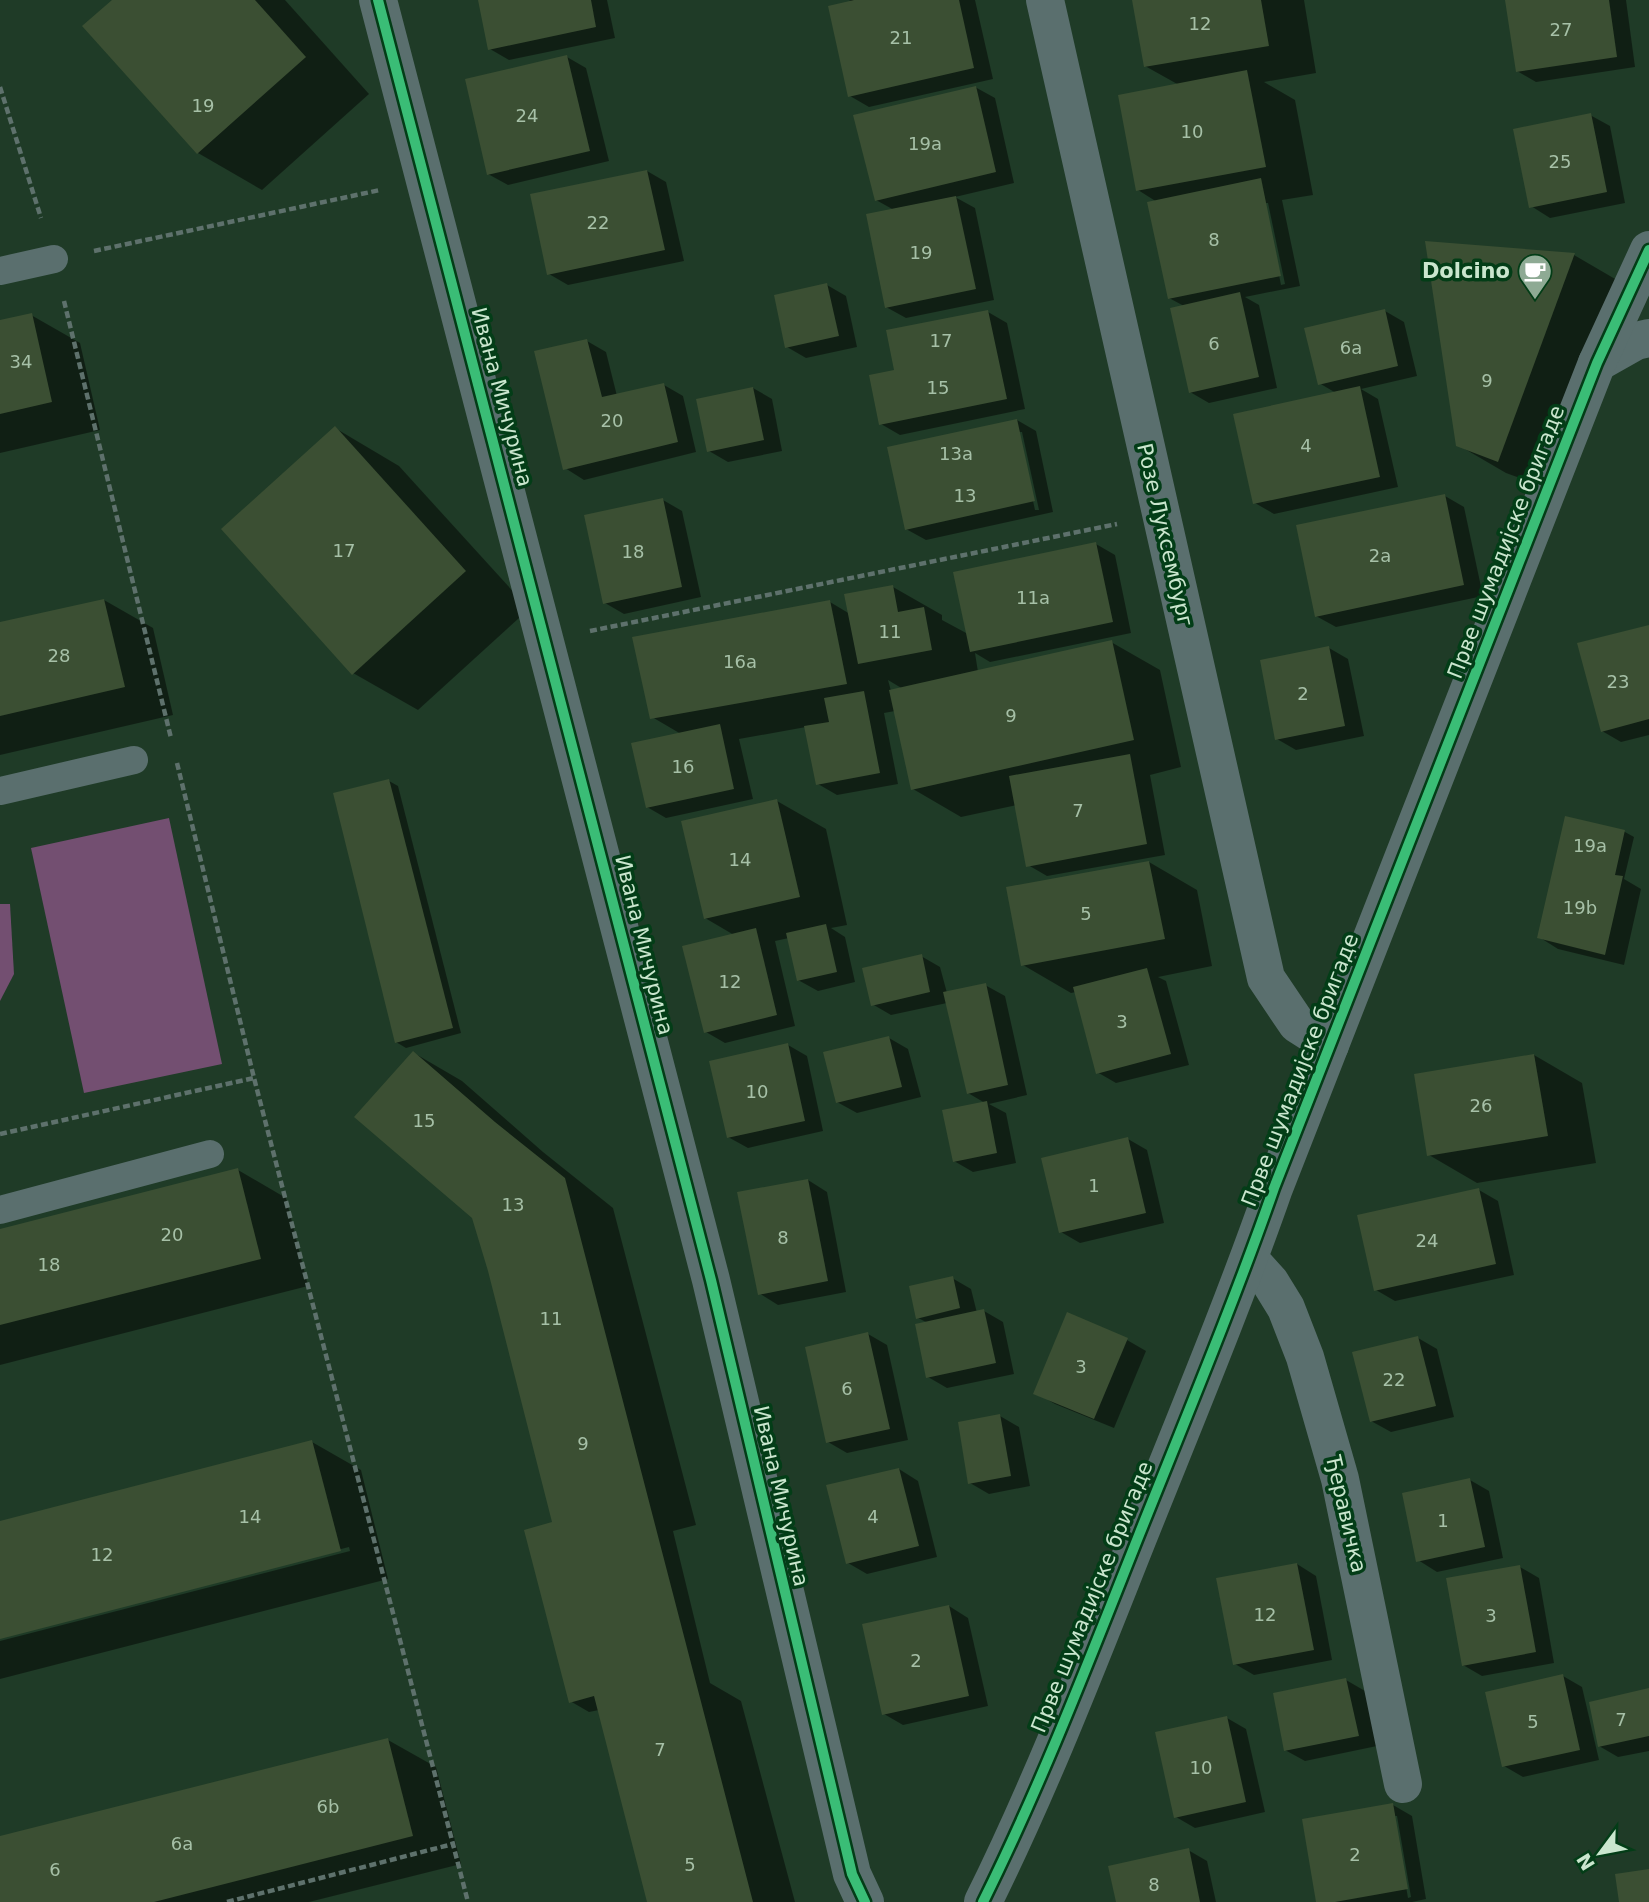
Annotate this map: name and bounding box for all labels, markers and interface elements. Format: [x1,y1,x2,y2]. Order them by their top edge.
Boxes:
house number: 12 [1189,13,1211,34]
house number: 27 [1550,19,1572,40]
house number: 21 [890,27,912,48]
house number: 19 [192,95,214,116]
house number: 24 [516,105,538,126]
house number: 10 [1181,121,1203,142]
house number: 19a [908,133,942,154]
house number: 25 [1549,151,1571,172]
house number: 22 [587,212,609,233]
house number: 8 [1208,229,1220,250]
house number: 19 [910,242,932,263]
cafe icon: Dolcino [1516,252,1554,301]
place label: Dolcino [1422,259,1510,283]
street label: Ивана Мичурина [467,305,537,489]
house number: 17 [930,330,952,351]
house number: 6 [1208,333,1220,354]
house number: 6a [1340,337,1362,358]
house number: 34 [10,351,32,372]
house number: 9 [1481,370,1493,391]
house number: 15 [927,377,949,398]
street label: Прве шумадијске бригаде [1443,402,1569,682]
house number: 20 [601,410,623,431]
house number: 4 [1300,435,1312,456]
street label: Розе Луксембург [1132,441,1198,629]
house number: 13a [939,443,973,464]
house number: 13 [954,485,976,506]
house number: 17 [333,540,355,561]
house number: 18 [622,541,644,562]
house number: 2a [1369,545,1391,566]
house number: 11a [1016,587,1050,608]
house number: 11 [879,621,901,642]
house number: 28 [48,645,70,666]
house number: 16a [723,651,757,672]
house number: 23 [1607,671,1629,692]
house number: 2 [1297,683,1309,704]
house number: 9 [1005,705,1017,726]
house number: 16 [672,756,694,777]
house number: 7 [1072,800,1084,821]
house number: 19a [1573,835,1607,856]
house number: 14 [729,849,751,870]
street label: Ивана Мичурина [610,853,678,1037]
house number: 19b [1563,897,1597,918]
house number: 5 [1080,903,1092,924]
street label: Прве шумадијске бригаде [1237,930,1363,1210]
house number: 12 [719,971,741,992]
house number: 3 [1116,1011,1128,1032]
house number: 10 [746,1081,768,1102]
house number: 26 [1470,1095,1492,1116]
house number: 15 [413,1110,435,1131]
house number: 1 [1088,1175,1100,1196]
house number: 13 [502,1194,524,1215]
house number: 20 [161,1224,183,1245]
house number: 8 [777,1227,789,1248]
house number: 24 [1416,1230,1438,1251]
house number: 18 [38,1254,60,1275]
house number: 11 [540,1308,562,1329]
house number: 3 [1075,1356,1087,1377]
house number: 22 [1383,1369,1405,1390]
house number: 6 [841,1378,853,1399]
street label: Ивана Мичурина [749,1403,813,1589]
house number: 9 [577,1433,589,1454]
street label: Ђеравичка [1321,1452,1371,1575]
street label: Прве шумадијске бригаде [1026,1458,1158,1736]
house number: 14 [239,1506,261,1527]
house number: 4 [867,1506,879,1527]
house number: 1 [1437,1510,1449,1531]
house number: 12 [91,1544,113,1565]
house number: 12 [1254,1604,1276,1625]
house number: 3 [1485,1605,1497,1626]
house number: 2 [910,1650,922,1671]
house number: 7 [1615,1709,1627,1730]
house number: 5 [1527,1711,1539,1732]
house number: 7 [654,1739,666,1760]
house number: 10 [1190,1757,1212,1778]
house number: 6b [317,1796,339,1817]
north arrow [1565,1818,1635,1888]
house number: 6a [171,1833,193,1854]
house number: 2 [1349,1844,1361,1865]
text: N [1572,1849,1599,1875]
house number: 5 [684,1854,696,1875]
house number: 6 [49,1859,61,1880]
house number: 8 [1148,1874,1160,1895]

